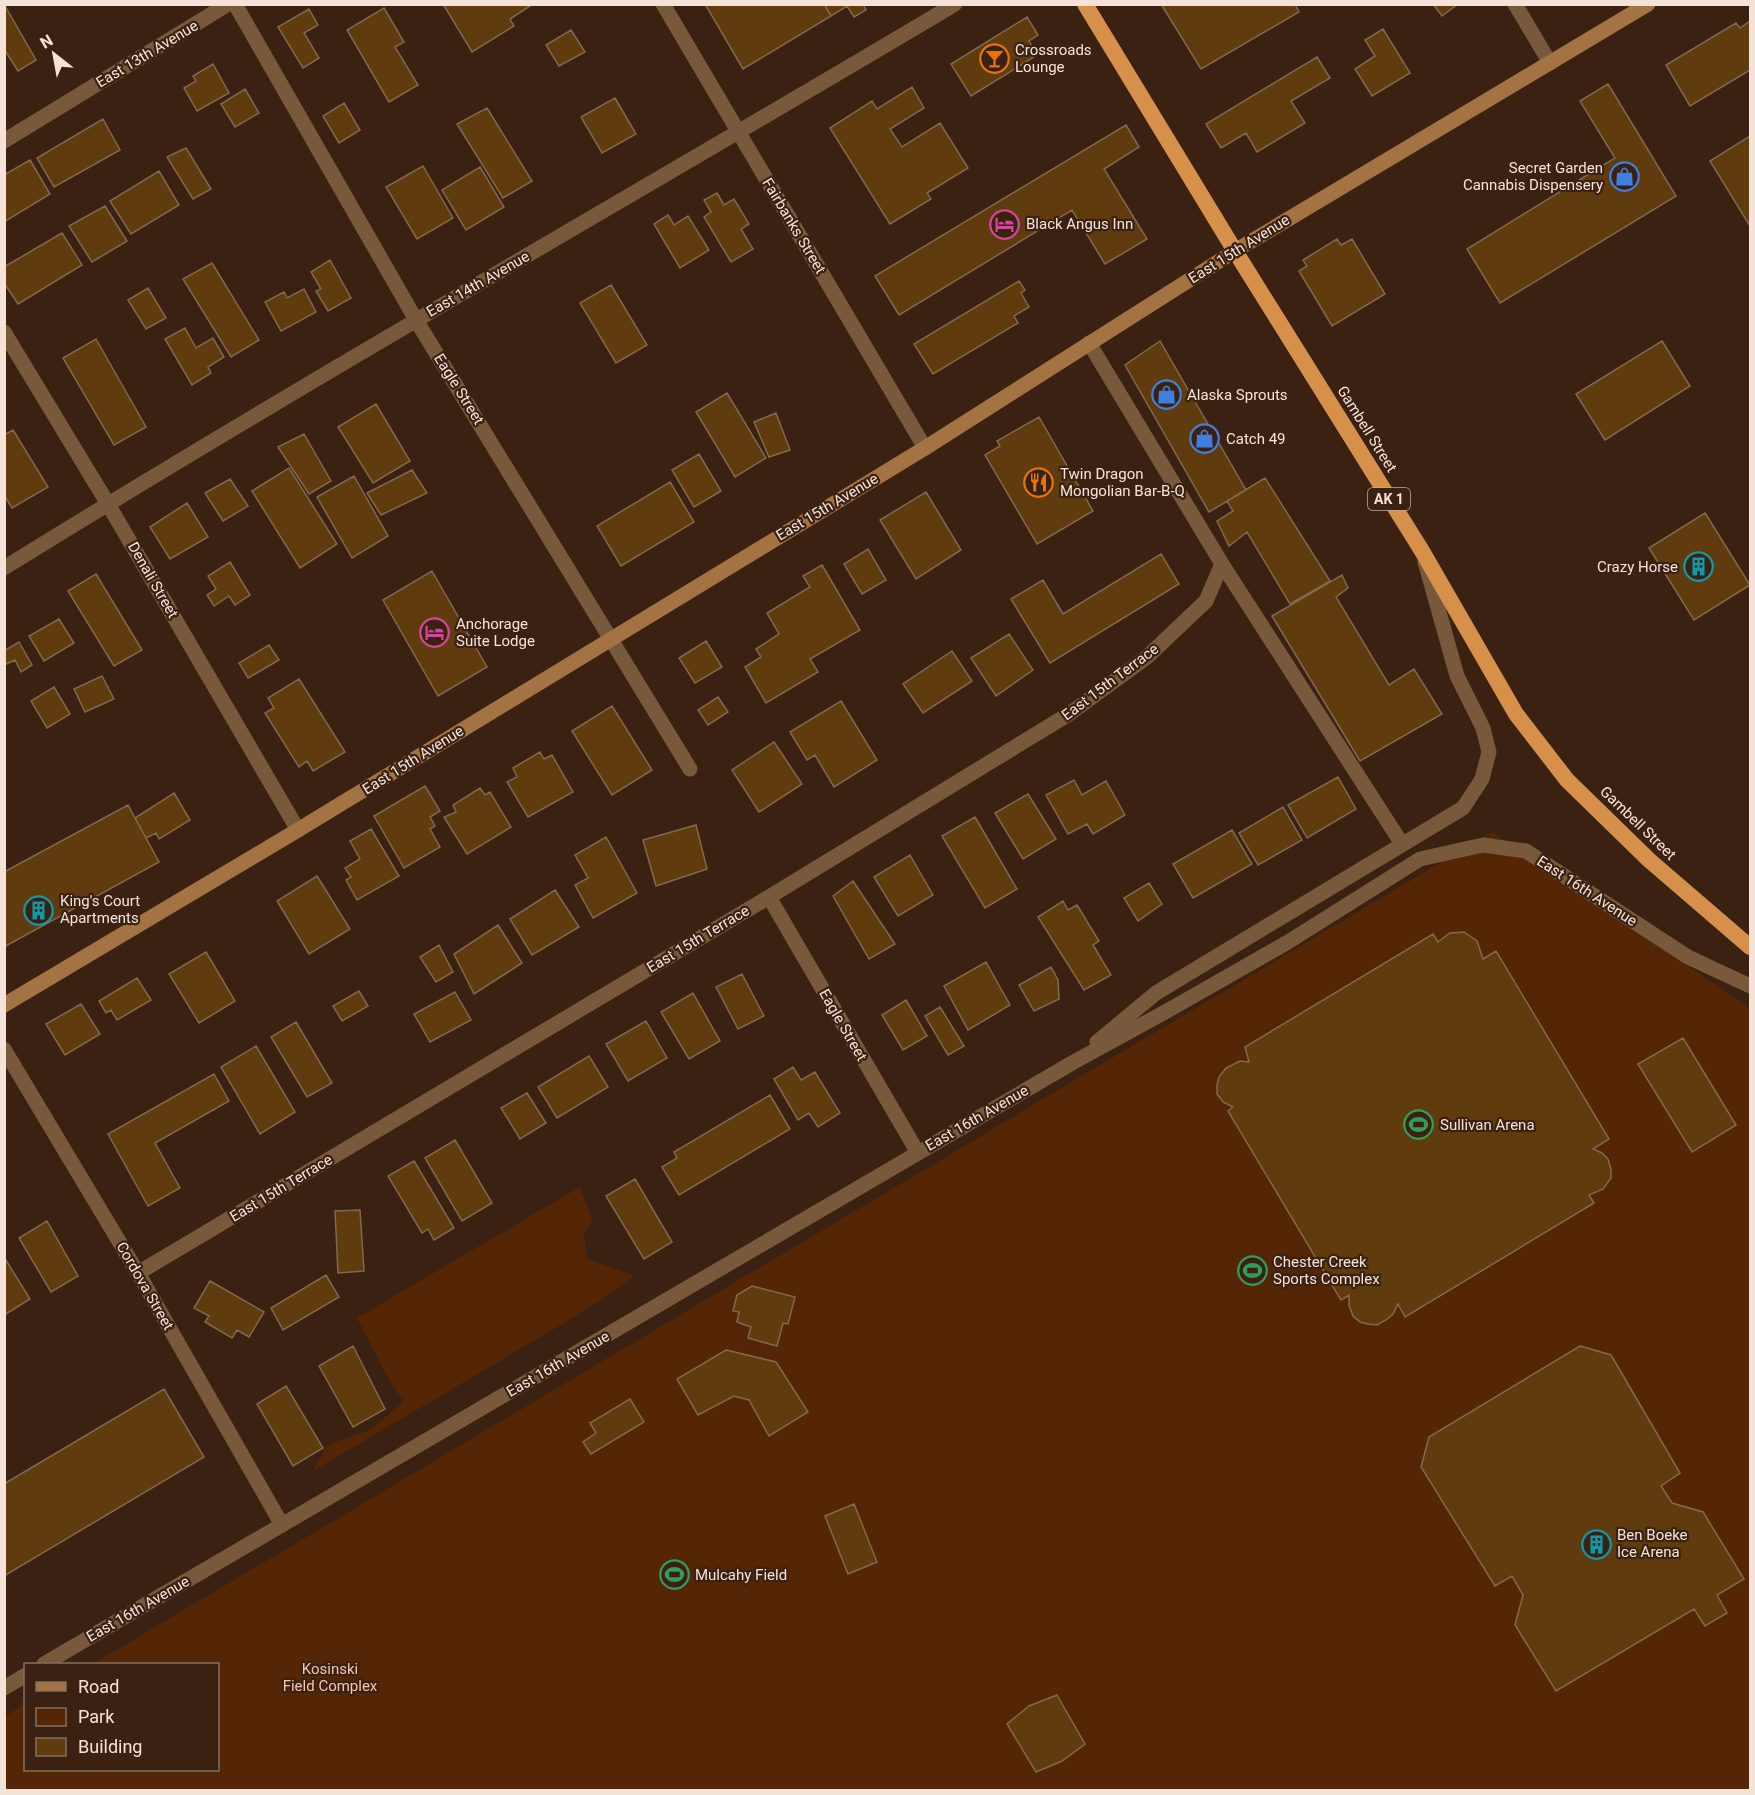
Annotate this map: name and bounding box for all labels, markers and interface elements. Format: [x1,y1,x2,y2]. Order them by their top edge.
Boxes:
street label: East 13th Avenue [93,16,201,92]
north arrow [24,24,84,84]
text: N [37,31,56,53]
place label: Crossroads Lounge [1015,41,1092,76]
bar icon: Crossroads Lounge [978,43,1010,75]
place label: Secret Garden Cannabis Dispensery [1463,159,1603,194]
shop icon: Secret Garden Cannabis Dispensery [1608,161,1640,193]
street label: Fairbanks Street [758,175,830,277]
hotel icon: Black Angus Inn [989,208,1021,240]
street label: East 15th Avenue [1185,211,1293,287]
place label: Black Angus Inn [1026,215,1133,233]
street label: East 14th Avenue [423,247,533,321]
street label: Eagle Street [430,350,488,428]
shop icon: Alaska Sprouts [1150,379,1182,411]
street label: Gambell Street [1333,382,1401,476]
place label: Alaska Sprouts [1187,386,1288,404]
shop icon: Catch 49 [1189,423,1221,455]
place label: Catch 49 [1226,430,1286,448]
place label: Twin Dragon Mongolian Bar-B-Q [1060,465,1185,500]
restaurant icon: Twin Dragon Mongolian Bar-B-Q [1023,467,1055,499]
street label: East 15th Avenue [773,469,881,545]
road number: AK 1 [1368,488,1410,510]
street label: Denali Street [124,539,182,621]
building icon: Crazy Horse [1683,551,1715,583]
place label: Crazy Horse [1597,558,1678,576]
place label: Anchorage Suite Lodge [456,615,535,650]
hotel icon: Anchorage Suite Lodge [419,617,451,649]
street label: East 15th Terrace [1058,640,1162,724]
street label: East 15th Avenue [359,722,467,798]
street label: Gambell Street [1596,782,1680,864]
street label: East 16th Avenue [1534,852,1641,930]
place label: King's Court Apartments [60,892,140,927]
building icon: King's Court Apartments [23,894,55,926]
street label: East 15th Terrace [643,901,753,977]
street label: Eagle Street [815,986,871,1064]
street label: East 16th Avenue [922,1081,1032,1155]
sports icon: Sullivan Arena [1403,1109,1435,1141]
place label: Sullivan Arena [1440,1116,1535,1134]
street label: East 15th Terrace [226,1150,336,1226]
street label: Cordova Street [113,1239,178,1333]
place label: Chester Creek Sports Complex [1273,1253,1380,1288]
sports icon: Chester Creek Sports Complex [1236,1255,1268,1287]
street label: East 16th Avenue [503,1327,613,1401]
place label: Ben Boeke Ice Arena [1617,1526,1688,1561]
building icon: Ben Boeke Ice Arena [1580,1528,1612,1560]
sports icon: Mulcahy Field [658,1559,690,1591]
place label: Mulcahy Field [695,1566,787,1584]
street label: East 16th Avenue [83,1572,193,1646]
park label: Kosinski Field Complex [283,1660,378,1695]
legend [24,1663,219,1771]
text: Road [78,1676,119,1697]
text: Park [78,1706,115,1727]
text: Building [78,1736,142,1757]

